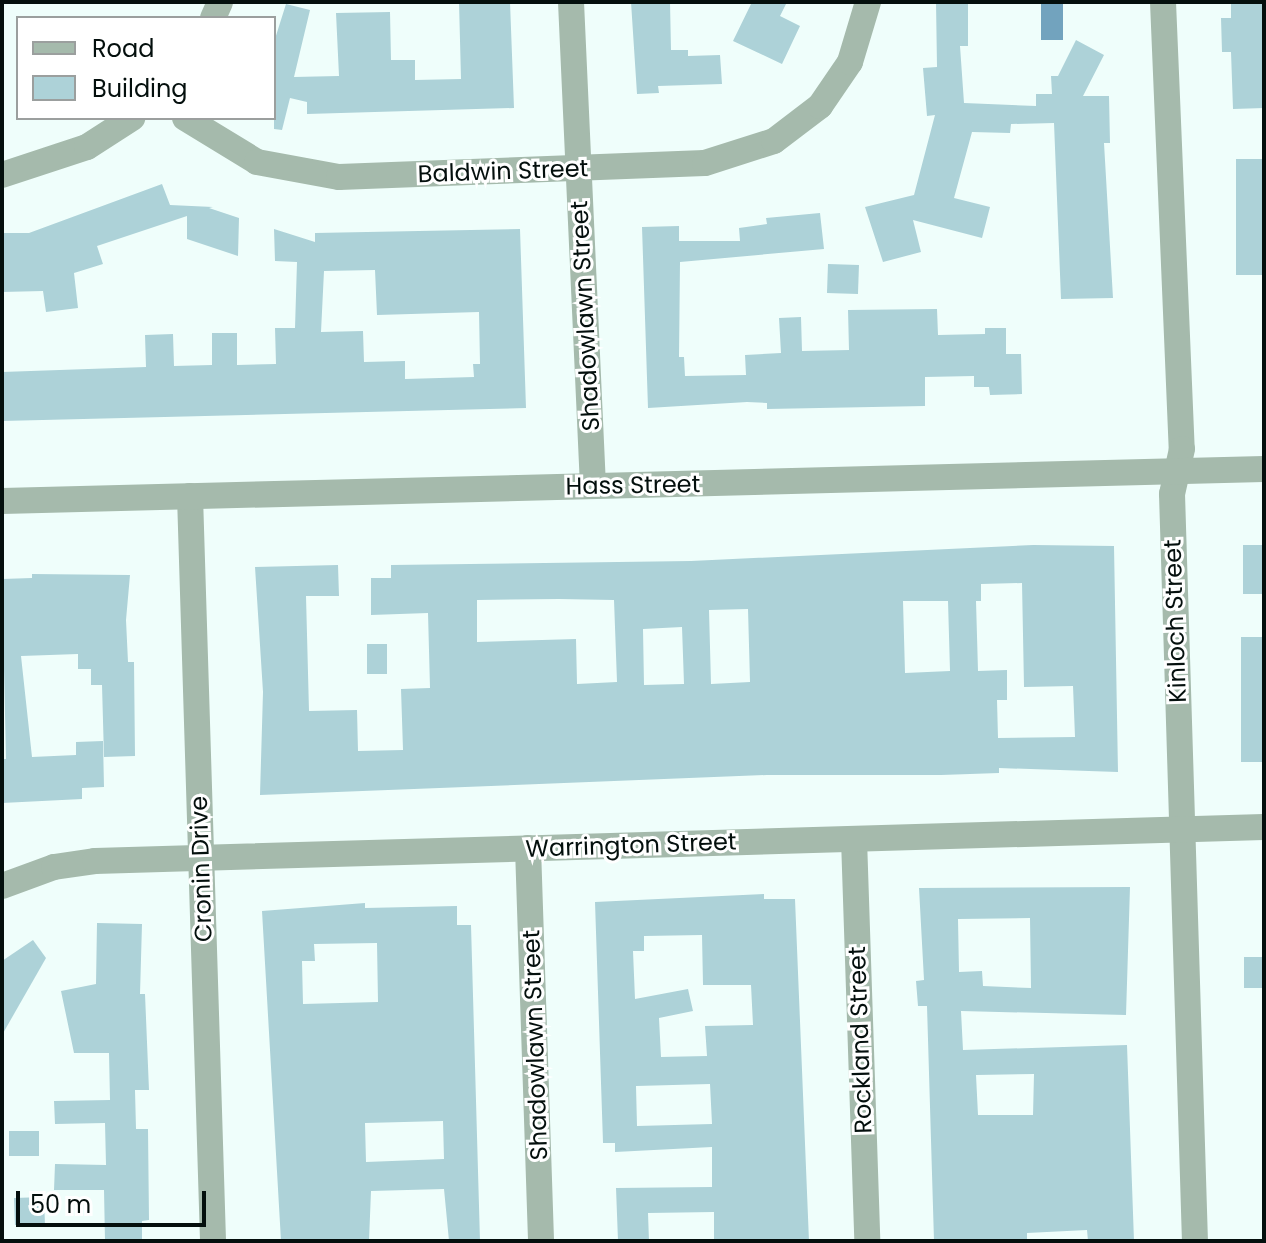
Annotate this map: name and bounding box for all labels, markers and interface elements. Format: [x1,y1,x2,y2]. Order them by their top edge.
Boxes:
legend [16,16,276,120]
text: Road [92,32,154,65]
text: Building [92,72,188,105]
street label: Baldwin Street [417,154,589,188]
street label: Shadowlawn Street [565,200,605,432]
street label: Hass Street [565,469,701,501]
street label: Kinloch Street [1158,539,1192,703]
street label: Cronin Drive [184,796,218,942]
street label: Warrington Street [525,827,737,863]
street label: Shadowlawn Street [517,929,553,1161]
street label: Rockland Street [842,946,878,1134]
scale bar [20,1175,210,1225]
text: 50 m [30,1188,91,1221]

